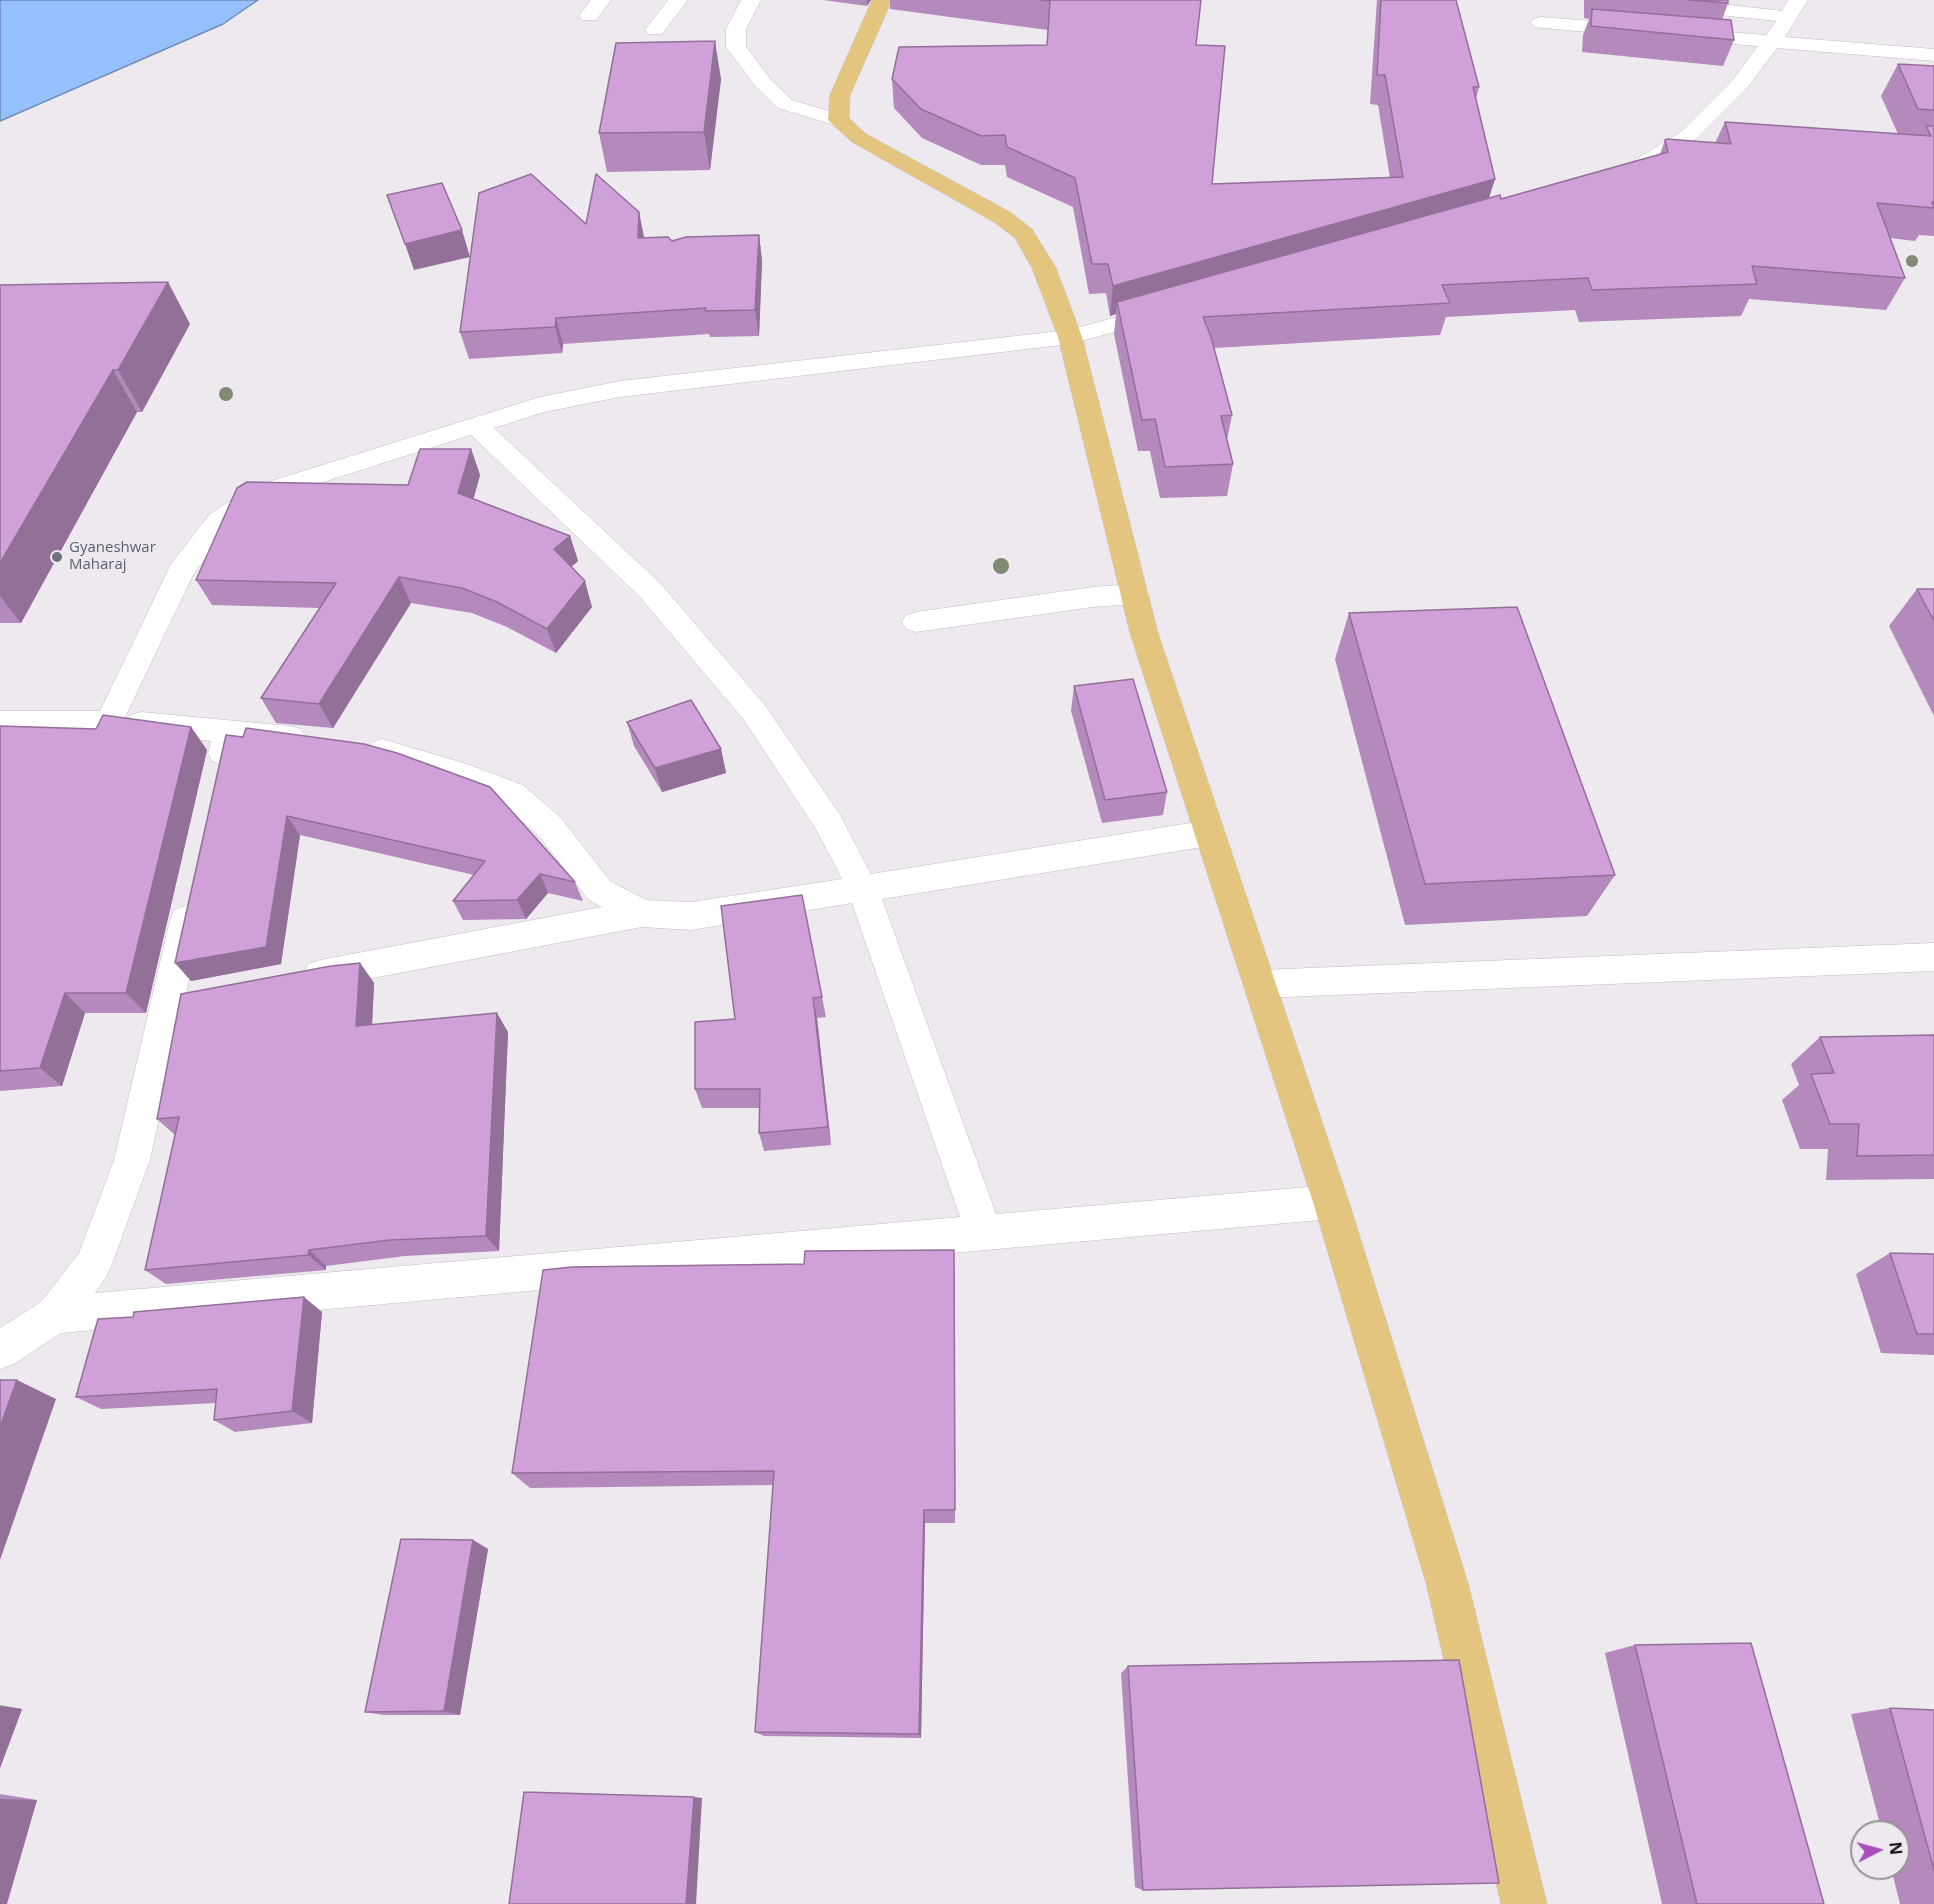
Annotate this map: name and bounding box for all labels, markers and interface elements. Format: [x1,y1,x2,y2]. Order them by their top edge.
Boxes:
place label: Gyaneshwar Maharaj [69,539,156,574]
marker: Gyaneshwar Maharaj [50,550,64,564]
north arrow [1850,1820,1910,1880]
text: N [1884,1841,1908,1856]

